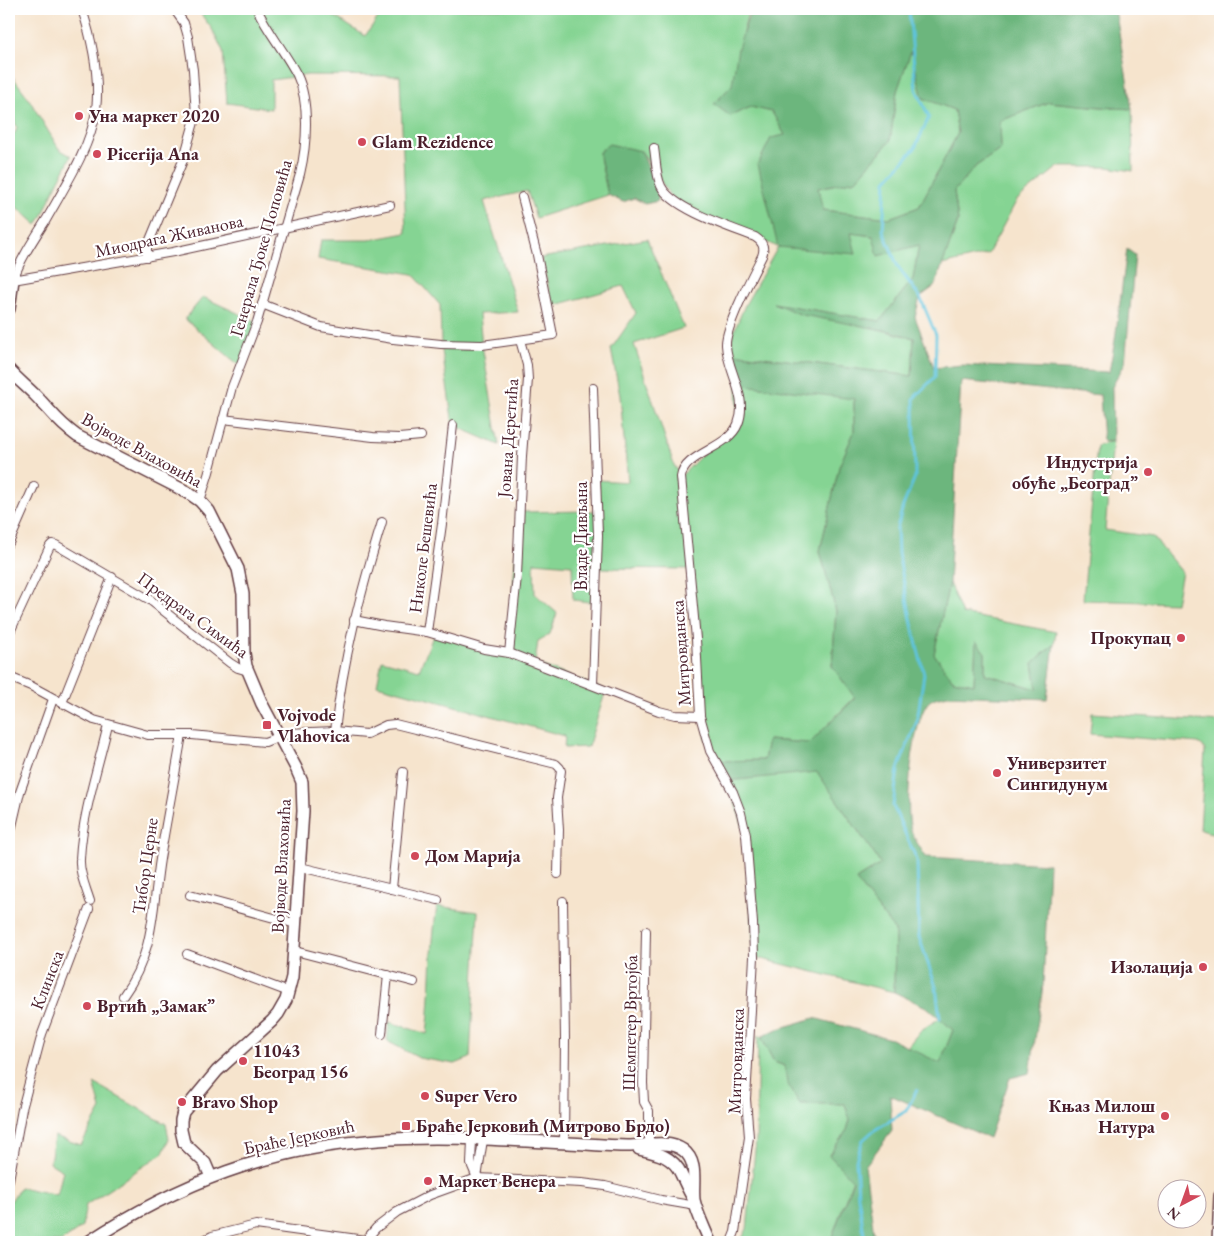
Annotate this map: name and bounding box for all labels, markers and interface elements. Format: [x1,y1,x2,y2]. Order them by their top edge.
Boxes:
place label: Уна маркет 2020 [88,104,220,127]
marker: Уна маркет 2020 [73,110,85,122]
place label: Glam Rezidence [372,130,494,153]
marker: Glam Rezidence [356,136,368,148]
place label: Picerija Ana [107,142,199,165]
marker: Picerija Ana [91,148,103,160]
street label: Генерала Ђоке Поповића [224,156,297,339]
street label: Миодрага Живанова [93,208,246,262]
street label: Јована Деретића [492,377,523,500]
street label: Војводе Влаховића [78,407,207,493]
place label: Индустрија обуће „Београд” [1012,450,1138,494]
marker: Индустрија обуће „Београд” [1142,466,1154,478]
street label: Владе Дивљана [569,480,592,591]
street label: Николе Бешевића [403,481,442,614]
street label: Предрага Симића [133,566,254,663]
street label: Митровданска [665,599,696,707]
place label: Прокупац [1091,626,1171,649]
marker: Прокупац [1175,632,1187,644]
place label: Vojvode Vlahovica [277,703,350,747]
marker: Vojvode Vlahovica [261,719,273,731]
place label: Универзитет Сингидунум [1006,751,1108,795]
marker: Универзитет Сингидунум [991,767,1003,779]
street label: Војводе Влаховића [265,797,296,934]
street label: Тибор Церне [126,816,163,916]
place label: Дом Марија [425,844,521,867]
marker: Дом Марија [409,850,421,862]
street label: Клинска [25,946,69,1013]
street label: Шемпетер Вртојба [617,954,642,1091]
place label: Изолација [1110,955,1193,978]
marker: Изолација [1197,961,1209,973]
place label: Вртић „Замак” [97,994,215,1017]
marker: Вртић „Замак” [81,1000,93,1012]
street label: Митровданска [722,1007,749,1114]
place label: 11043 Београд 156 [253,1039,349,1083]
marker: 11043 Београд 156 [237,1055,249,1067]
place label: Super Vero [435,1084,517,1107]
place label: Bravo Shop [192,1090,278,1113]
marker: Super Vero [419,1090,431,1102]
place label: Књаз Милош Натура [1049,1094,1155,1138]
marker: Bravo Shop [176,1096,188,1108]
marker: Књаз Милош Натура [1159,1110,1171,1122]
street label: Браће Јерковић [241,1114,356,1159]
place label: Браће Јерковић (Митрово Брдо) [416,1114,670,1137]
marker: Браће Јерковић (Митрово Брдо) [400,1120,412,1132]
place label: Маркет Венера [438,1169,556,1192]
marker: Маркет Венера [422,1175,434,1187]
north arrow [1156,1178,1206,1228]
text: N [1163,1203,1184,1224]

